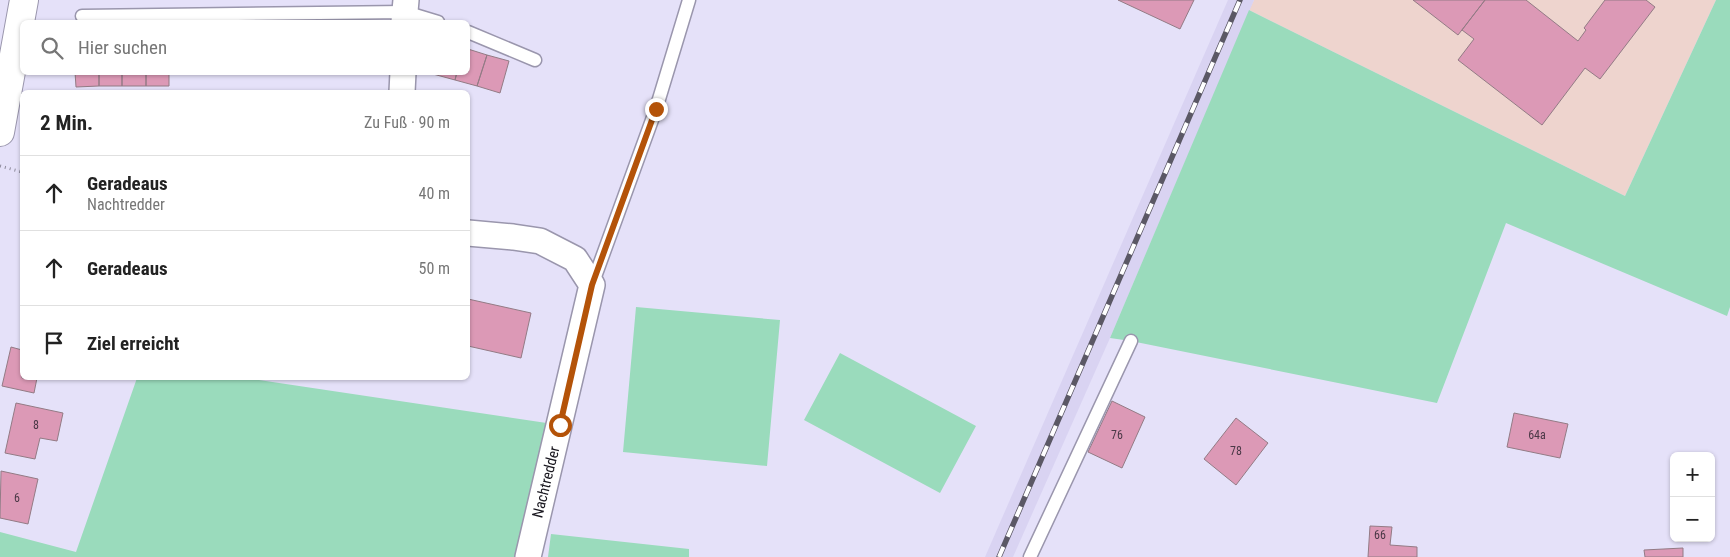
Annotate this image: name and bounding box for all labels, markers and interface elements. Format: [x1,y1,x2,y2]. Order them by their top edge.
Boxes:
search box [20,20,470,75]
icon: search [38,34,66,62]
text: Hier suchen [78,36,167,59]
route end [645,98,668,121]
text: 2 Min. [40,111,93,135]
text: Zu Fuß · 90 m [364,113,450,132]
text: Geradeaus [87,172,168,195]
icon: ahead [40,179,68,207]
text: 40 m [418,184,450,203]
text: Nachtredder [87,195,165,214]
icon: ahead [40,254,68,282]
text: Geradeaus [87,257,168,280]
text: 50 m [418,259,450,278]
icon: arrive [40,329,68,357]
text: Ziel erreicht [87,332,179,355]
route start [549,414,572,437]
house number: 8 [33,418,39,432]
house number: 76 [1111,428,1123,442]
house number: 64a [1528,428,1546,442]
street label: Nachtredder [528,444,564,520]
house number: 78 [1230,444,1242,458]
map controls [1670,452,1715,542]
button: + [1670,452,1715,497]
house number: 6 [14,491,20,505]
button: − [1670,497,1715,542]
house number: 66 [1374,528,1386,542]

